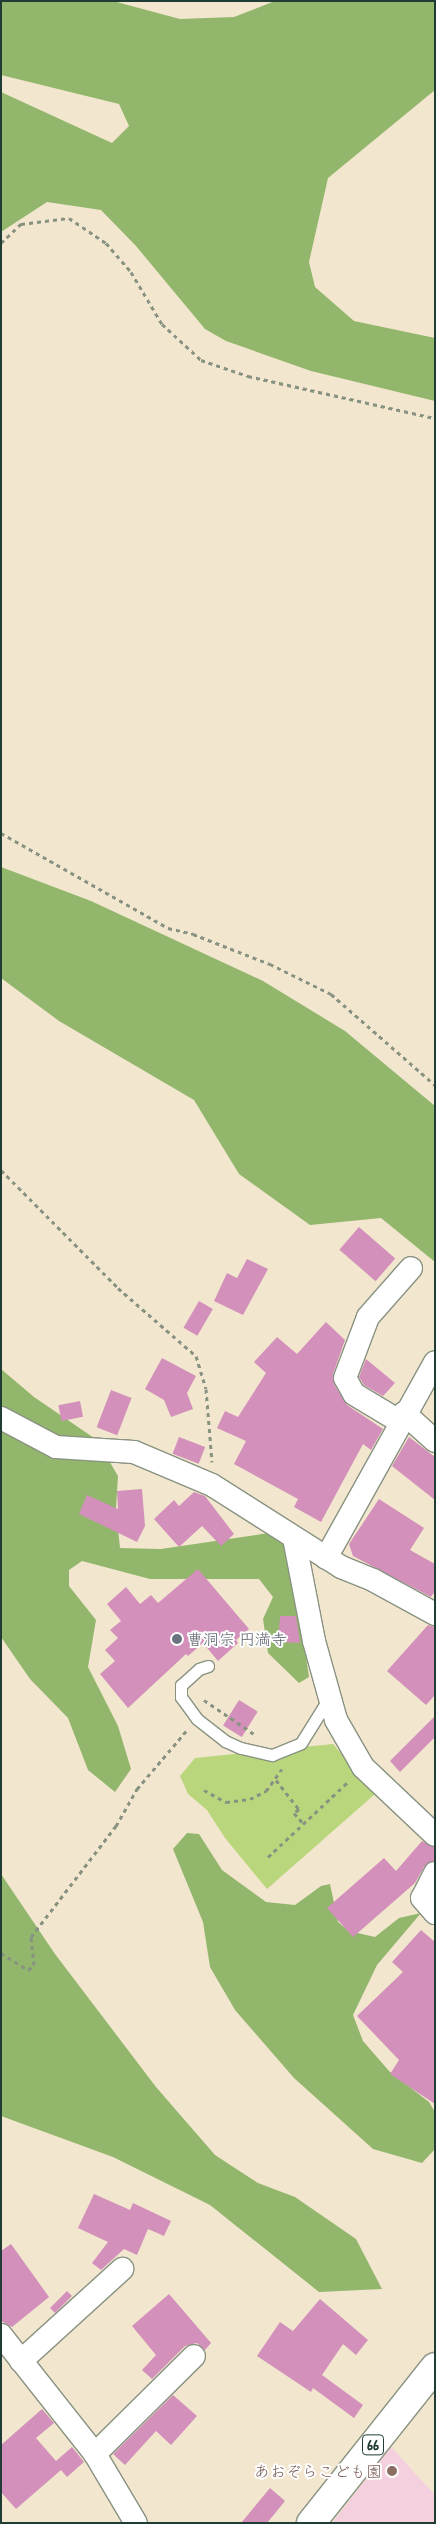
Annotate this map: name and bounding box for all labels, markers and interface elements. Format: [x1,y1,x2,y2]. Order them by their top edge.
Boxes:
place label: 曹洞宗 円満寺 [187,1629,287,1649]
marker: 曹洞宗 円満寺 [171,1633,183,1645]
road number: 66 [362,2432,384,2458]
place label: あおぞらこども園 [254,2461,382,2481]
marker: あおぞらこども園 [386,2465,398,2477]

